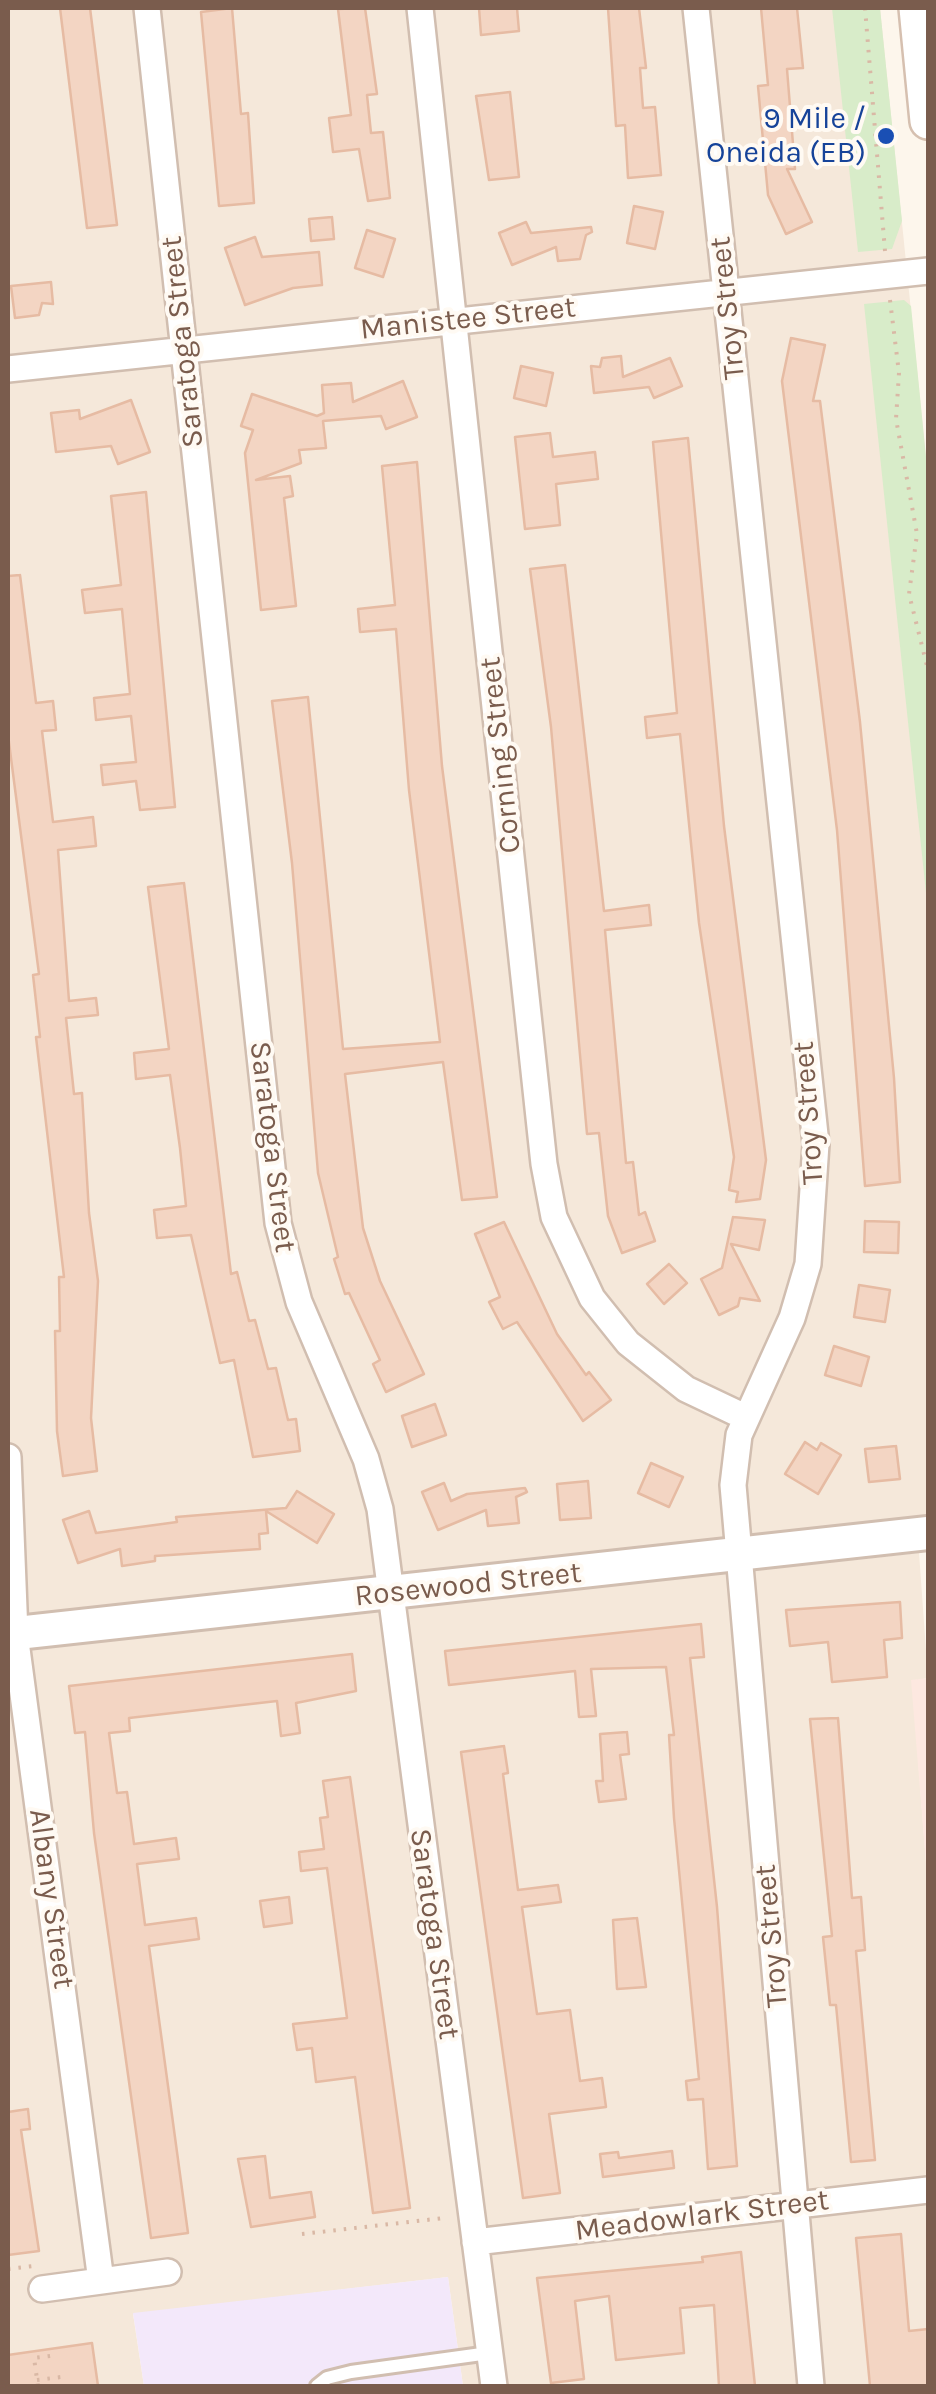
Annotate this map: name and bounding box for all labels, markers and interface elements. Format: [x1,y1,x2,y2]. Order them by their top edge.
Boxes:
place label: 9 Mile / Oneida (EB) [706,101,866,172]
marker: 9 Mile / Oneida (EB) [875,125,897,147]
street label: Saratoga Street [154,234,212,450]
street label: Troy Street [703,235,753,381]
street label: Manistee Street [359,290,577,348]
street label: Corning Street [473,655,529,855]
street label: Saratoga Street [241,1039,303,1255]
street label: Troy Street [786,1040,832,1186]
street label: Rosewood Street [353,1555,583,1615]
street label: Albany Street [21,1807,81,1991]
street label: Saratoga Street [401,1826,467,2042]
street label: Troy Street [748,1863,796,2009]
street label: Meadowlark Street [573,2183,831,2249]

